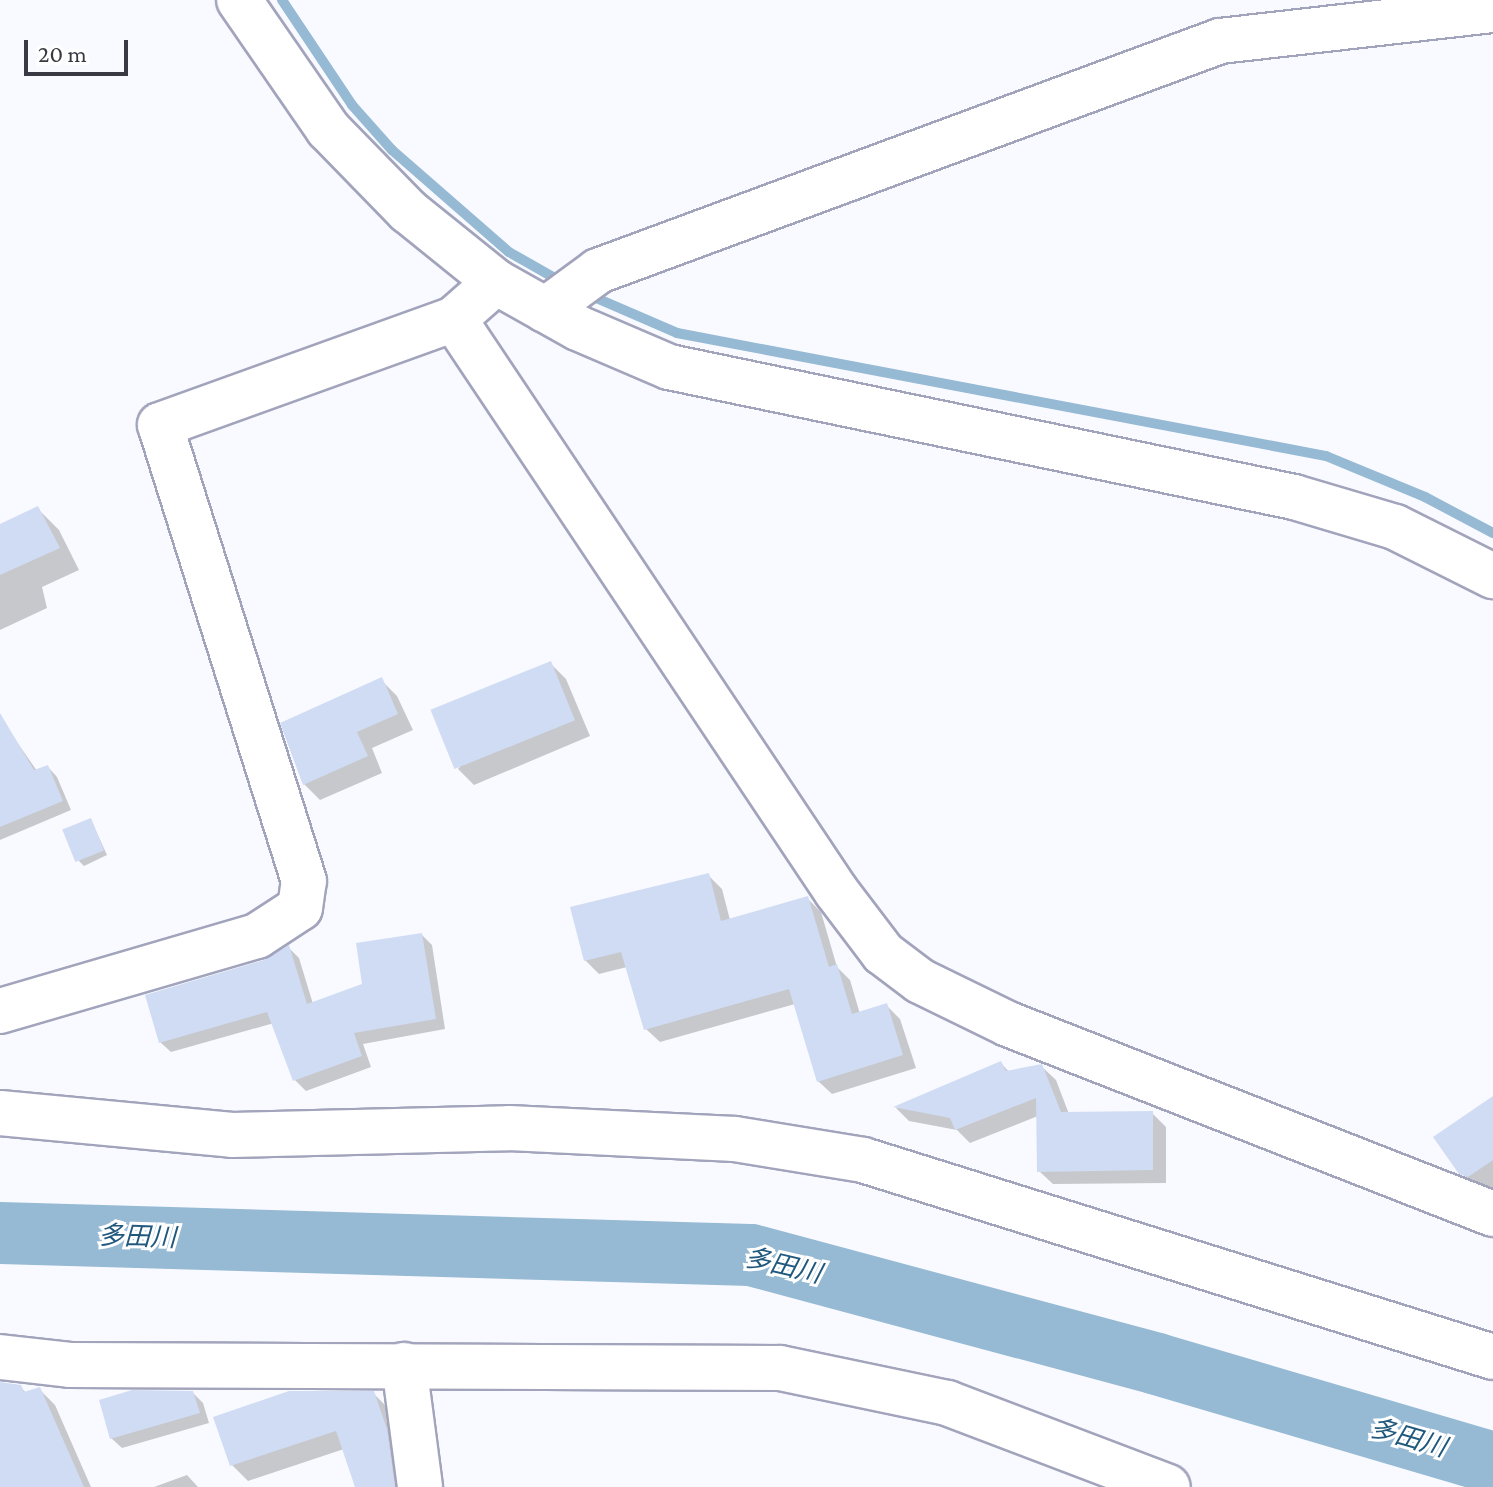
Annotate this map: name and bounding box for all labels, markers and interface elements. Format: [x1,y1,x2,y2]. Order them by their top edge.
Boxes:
scale bar [28,24,132,74]
text: 20 m [38,40,87,67]
water label: 多田川 [97,1220,177,1254]
water label: 多田川 [741,1242,825,1290]
water label: 多田川 [1366,1412,1450,1464]

